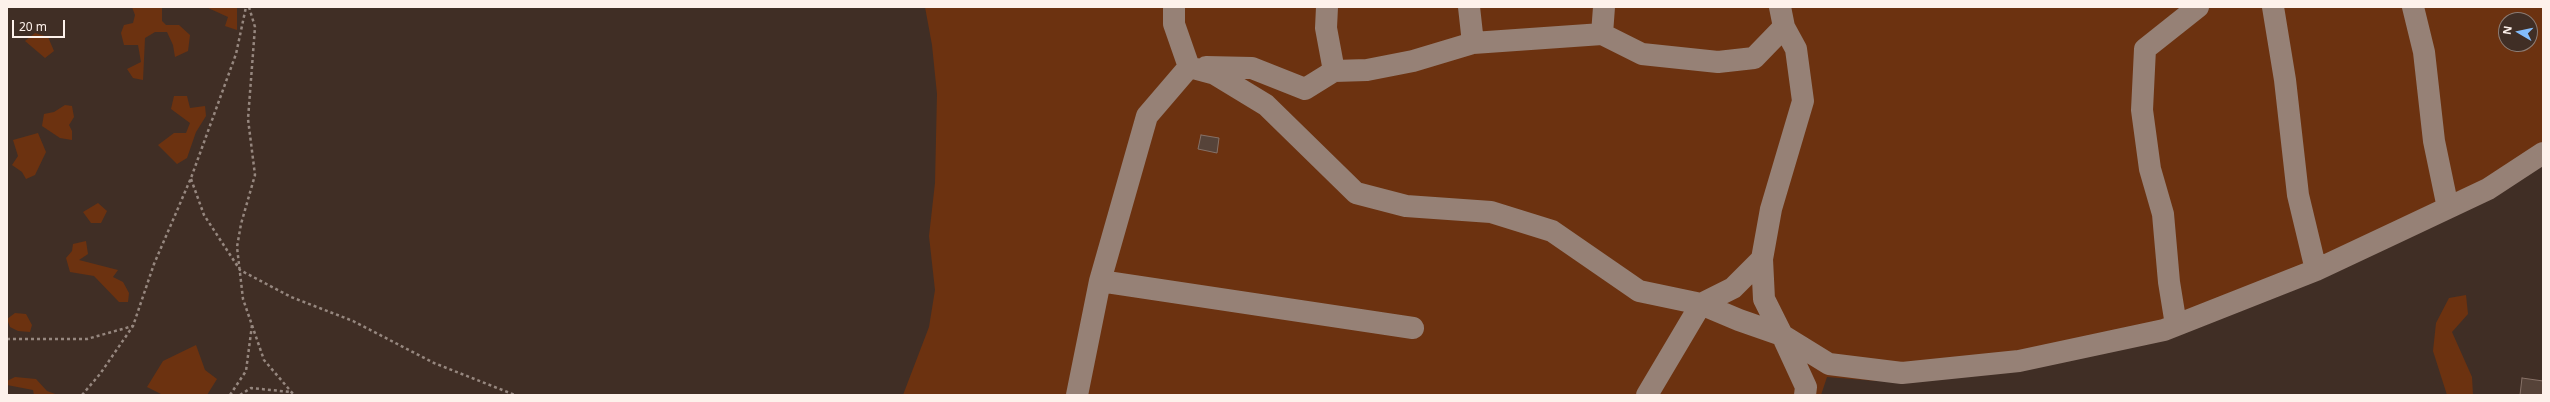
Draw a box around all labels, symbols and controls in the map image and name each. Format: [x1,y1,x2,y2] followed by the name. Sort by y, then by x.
[14,12,67,38] scale bar
[2498,12,2538,52] north arrow
[19,18,47,35] text: 20 m
[2499,25,2515,36] text: N

